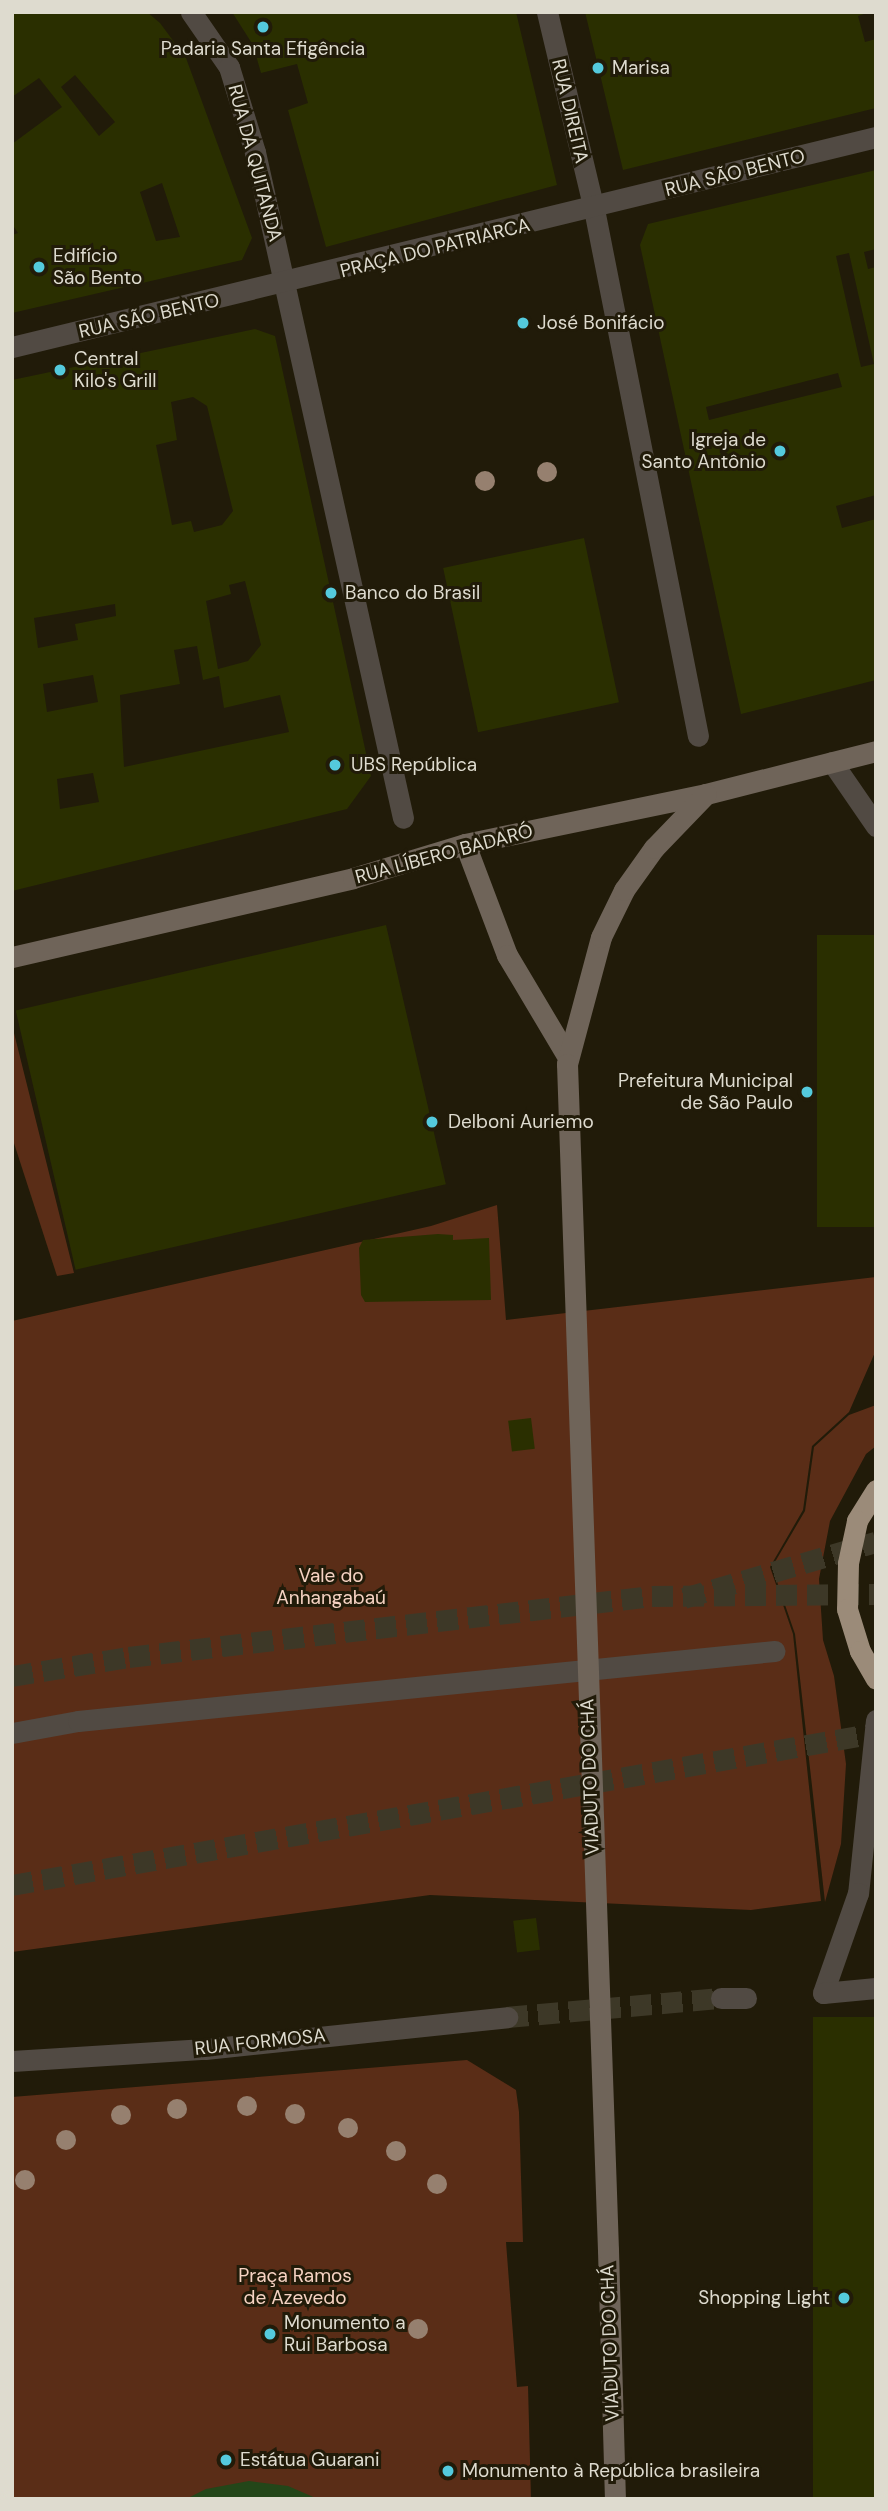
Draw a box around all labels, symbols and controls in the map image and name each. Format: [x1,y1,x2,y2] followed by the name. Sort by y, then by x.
[255,19,271,35] marker: Padaria Santa Efigência
[161,38,365,60] place label: Padaria Santa Efigência
[547,57,593,165] street label: RUA DIREITA
[612,57,670,79] place label: Marisa
[590,60,606,76] marker: Marisa
[223,82,287,244] street label: RUA DA QUITANDA
[663,145,807,201] street label: RUA SÃO BENTO
[338,213,532,283] street label: PRAÇA DO PATRIARCA
[53,245,142,289] place label: Edifício São Bento
[31,259,47,275] marker: Edifício São Bento
[77,289,221,343] street label: RUA SÃO BENTO
[537,312,664,334] place label: José Bonifácio
[515,315,531,331] marker: José Bonifácio
[74,348,156,392] place label: Central Kilo's Grill
[52,362,68,378] marker: Central Kilo's Grill
[642,429,766,473] place label: Igreja de Santo Antônio
[772,443,788,459] marker: Igreja de Santo Antônio
[345,582,480,604] place label: Banco do Brasil
[323,585,339,601] marker: Banco do Brasil
[351,754,477,776] place label: UBS República
[325,755,345,775] marker: UBS República
[353,819,535,889] street label: RUA LÍBERO BADARÓ
[618,1070,793,1114] place label: Prefeitura Municipal de São Paulo
[799,1084,815,1100] marker: Prefeitura Municipal de São Paulo
[448,1111,594,1133] place label: Delboni Auriemo
[422,1112,442,1132] marker: Delboni Auriemo
[276,1565,386,1609] park label: Vale do Anhangabaú
[576,1698,604,1856] street label: VIADUTO DO CHÁ
[194,2024,326,2060] street label: RUA FORMOSA
[596,2264,624,2422] street label: VIADUTO DO CHÁ
[238,2265,352,2309] park label: Praça Ramos de Azevedo
[698,2287,830,2309] place label: Shopping Light
[836,2290,852,2306] marker: Shopping Light
[284,2312,406,2356] place label: Monumento a Rui Barbosa
[262,2326,278,2342] marker: Monumento a Rui Barbosa
[240,2449,380,2471] place label: Estátua Guarani
[218,2452,234,2468] marker: Estátua Guarani
[462,2460,760,2482] place label: Monumento à República brasileira
[440,2463,456,2479] marker: Monumento à República brasileira

